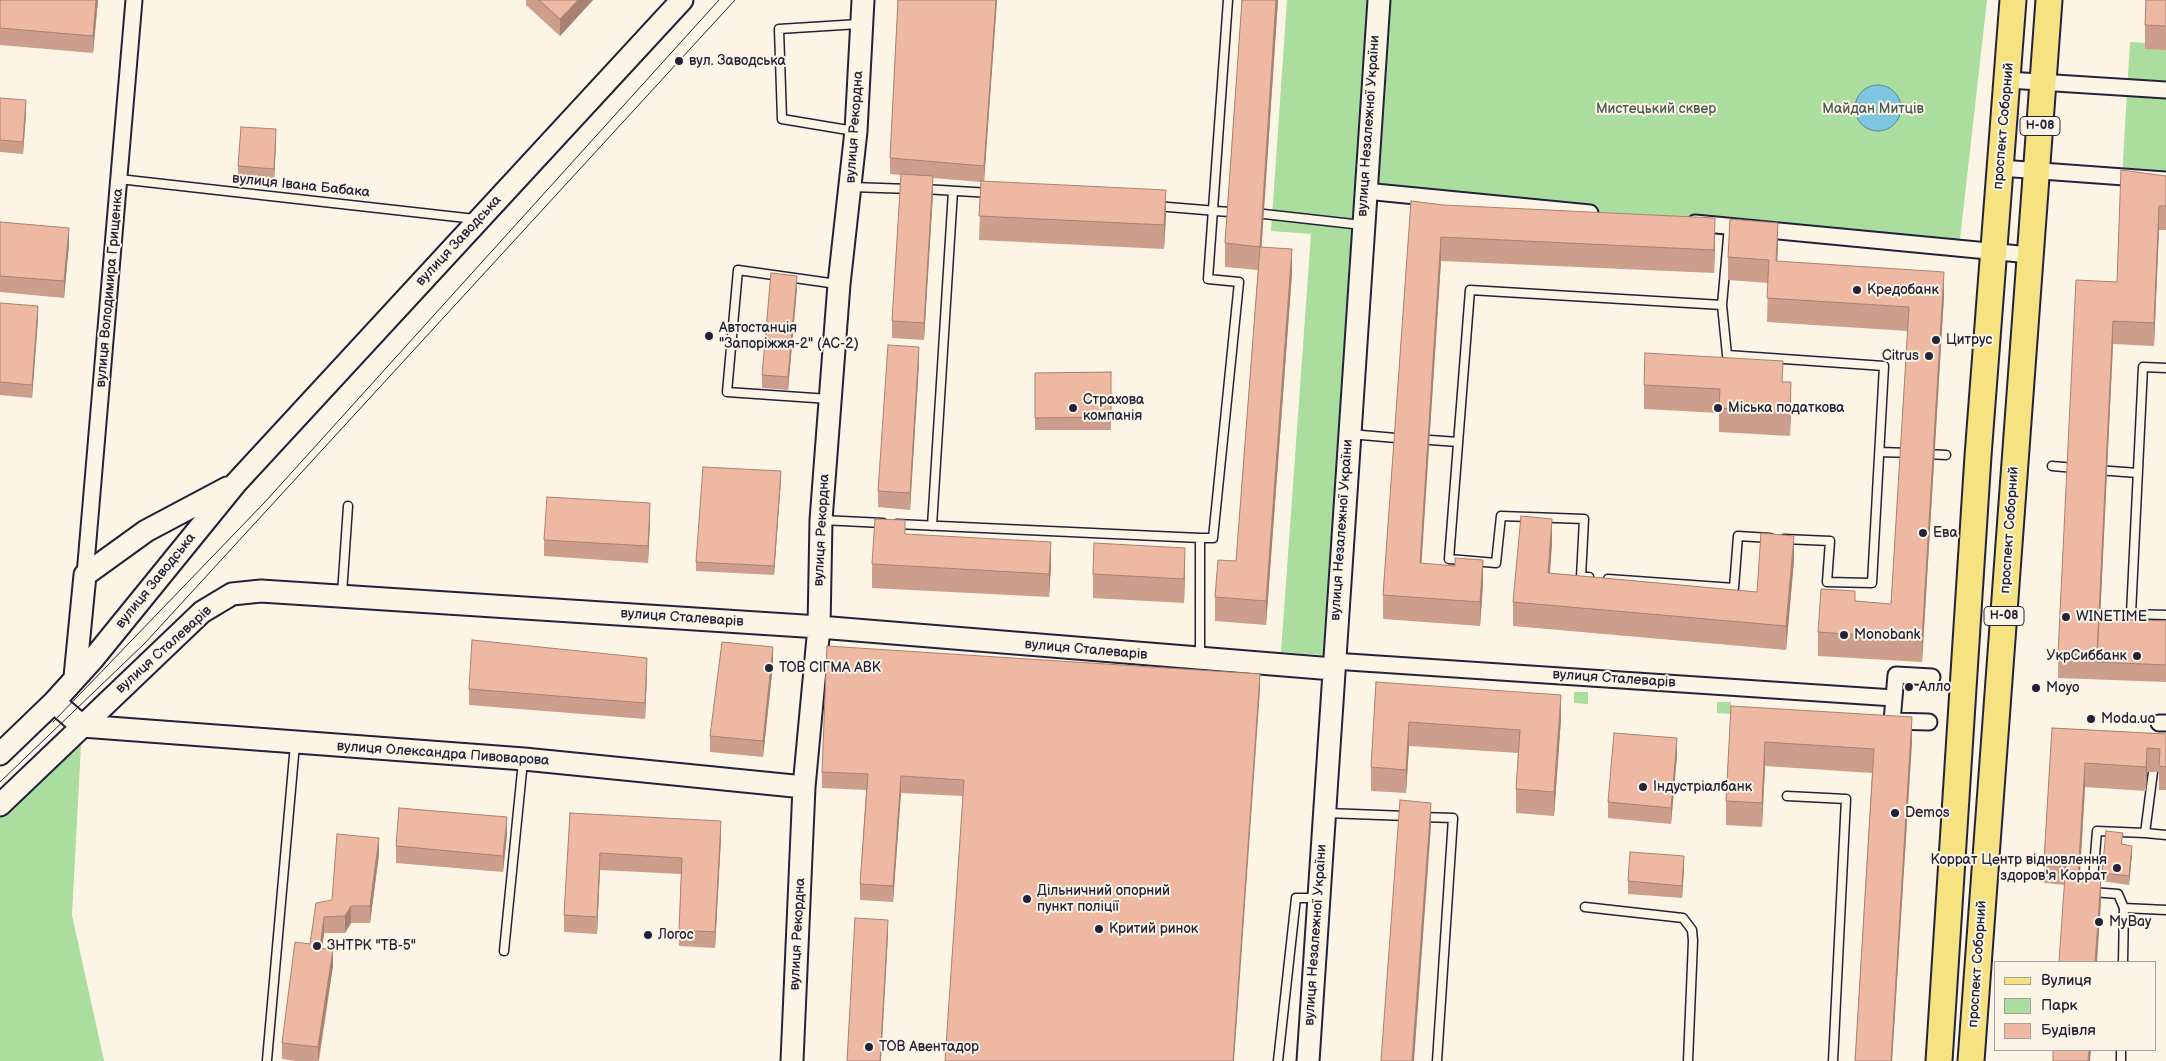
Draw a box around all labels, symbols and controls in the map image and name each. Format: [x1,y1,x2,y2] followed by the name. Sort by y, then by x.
[1354,35,1384,217] street label: вулиця Незалежної України
[689,53,786,69] place label: вул. Заводська
[673,55,685,67] marker: вул. Заводська
[1990,62,2018,190] street label: проспект Соборний
[843,70,867,184] street label: вулиця Рекордна
[1596,101,1716,117] park label: Мистецький сквер
[1822,101,1924,117] park label: Майдан Митців
[2020,116,2060,136] road number: Н-08
[231,170,371,202] street label: вулиця Івана Бабака
[93,188,127,388] street label: вулиця Володимира Грищенка
[413,192,505,290] street label: вулиця Заводська
[1867,282,1939,298] place label: Кредобанк
[1851,284,1863,296] marker: Кредобанк
[719,320,859,352] place label: Автостанція "Запоріжжя-2" (АС-2)
[703,330,715,342] marker: Автостанція "Запоріжжя-2" (АС-2)
[1946,332,1992,348] place label: Цитрус
[1930,334,1942,346] marker: Цитрус
[1882,348,1919,364] place label: Citrus
[1923,350,1935,362] marker: Citrus
[1083,392,1144,424] place label: Страхова компанія
[1728,400,1845,416] place label: Міська податкова
[1067,402,1079,414] marker: Страхова компанія
[1712,402,1724,414] marker: Міська податкова
[1327,439,1357,621] street label: вулиця Незалежної України
[1997,466,2023,594] street label: проспект Соборний
[811,473,833,587] street label: вулиця Рекордна
[1933,525,1958,541] place label: Ева
[1917,527,1929,539] marker: Ева
[112,530,200,632] street label: вулиця Заводська
[113,602,215,698] street label: вулиця Сталеварів
[620,605,744,631] street label: вулиця Сталеварів
[1984,606,2024,626] road number: Н-08
[2076,609,2147,625] place label: WINETIME
[2060,611,2072,623] marker: WINETIME
[1854,627,1920,643] place label: Monobank
[1838,629,1850,641] marker: Monobank
[1024,636,1148,664] street label: вулиця Сталеварів
[2046,648,2127,664] place label: УкрСиббанк
[2131,650,2143,662] marker: УкрСиббанк
[779,660,881,676] place label: ТОВ СІГМА АВК
[763,662,775,674] marker: ТОВ СІГМА АВК
[1552,666,1676,692] street label: вулиця Сталеварів
[1919,679,1951,695] place label: Алло
[2046,680,2080,696] place label: Moyo
[1903,681,1915,693] marker: Алло
[2030,682,2042,694] marker: Moyo
[2101,711,2155,727] place label: Moda.ua
[2085,713,2097,725] marker: Moda.ua
[336,738,550,770] street label: вулиця Олександра Пивоварова
[1653,779,1752,795] place label: Індустріалбанк
[1637,781,1649,793] marker: Індустріалбанк
[1905,805,1950,821] place label: Demos
[1889,807,1901,819] marker: Demos
[1301,844,1331,1026] street label: вулиця Незалежної України
[1930,852,2107,884] place label: Коррат Центр відновлення здоров'я Коррат
[2111,862,2123,874] marker: Коррат Центр відновлення здоров'я Коррат
[787,877,809,991] street label: вулиця Рекордна
[1037,883,1170,916] place label: Дільничний опорний пункт поліції
[1021,893,1033,905] marker: Дільничний опорний пункт поліції
[1965,900,1991,1028] street label: проспект Соборний
[2109,914,2151,930] place label: MyBay
[2093,916,2105,928] marker: MyBay
[1109,921,1198,937] place label: Критий ринок
[1093,923,1105,935] marker: Критий ринок
[658,927,694,943] place label: Логос
[642,929,654,941] marker: Логос
[327,938,416,954] place label: ЗНТРК "ТВ-5"
[311,940,323,952] marker: ЗНТРК "ТВ-5"
[1994,961,2156,1051] legend
[2041,971,2092,990] text: Вулиця
[2041,996,2078,1015] text: Парк
[2041,1021,2096,1040] text: Будівля
[879,1039,979,1055] place label: ТОВ Авентадор
[863,1041,875,1053] marker: ТОВ Авентадор

